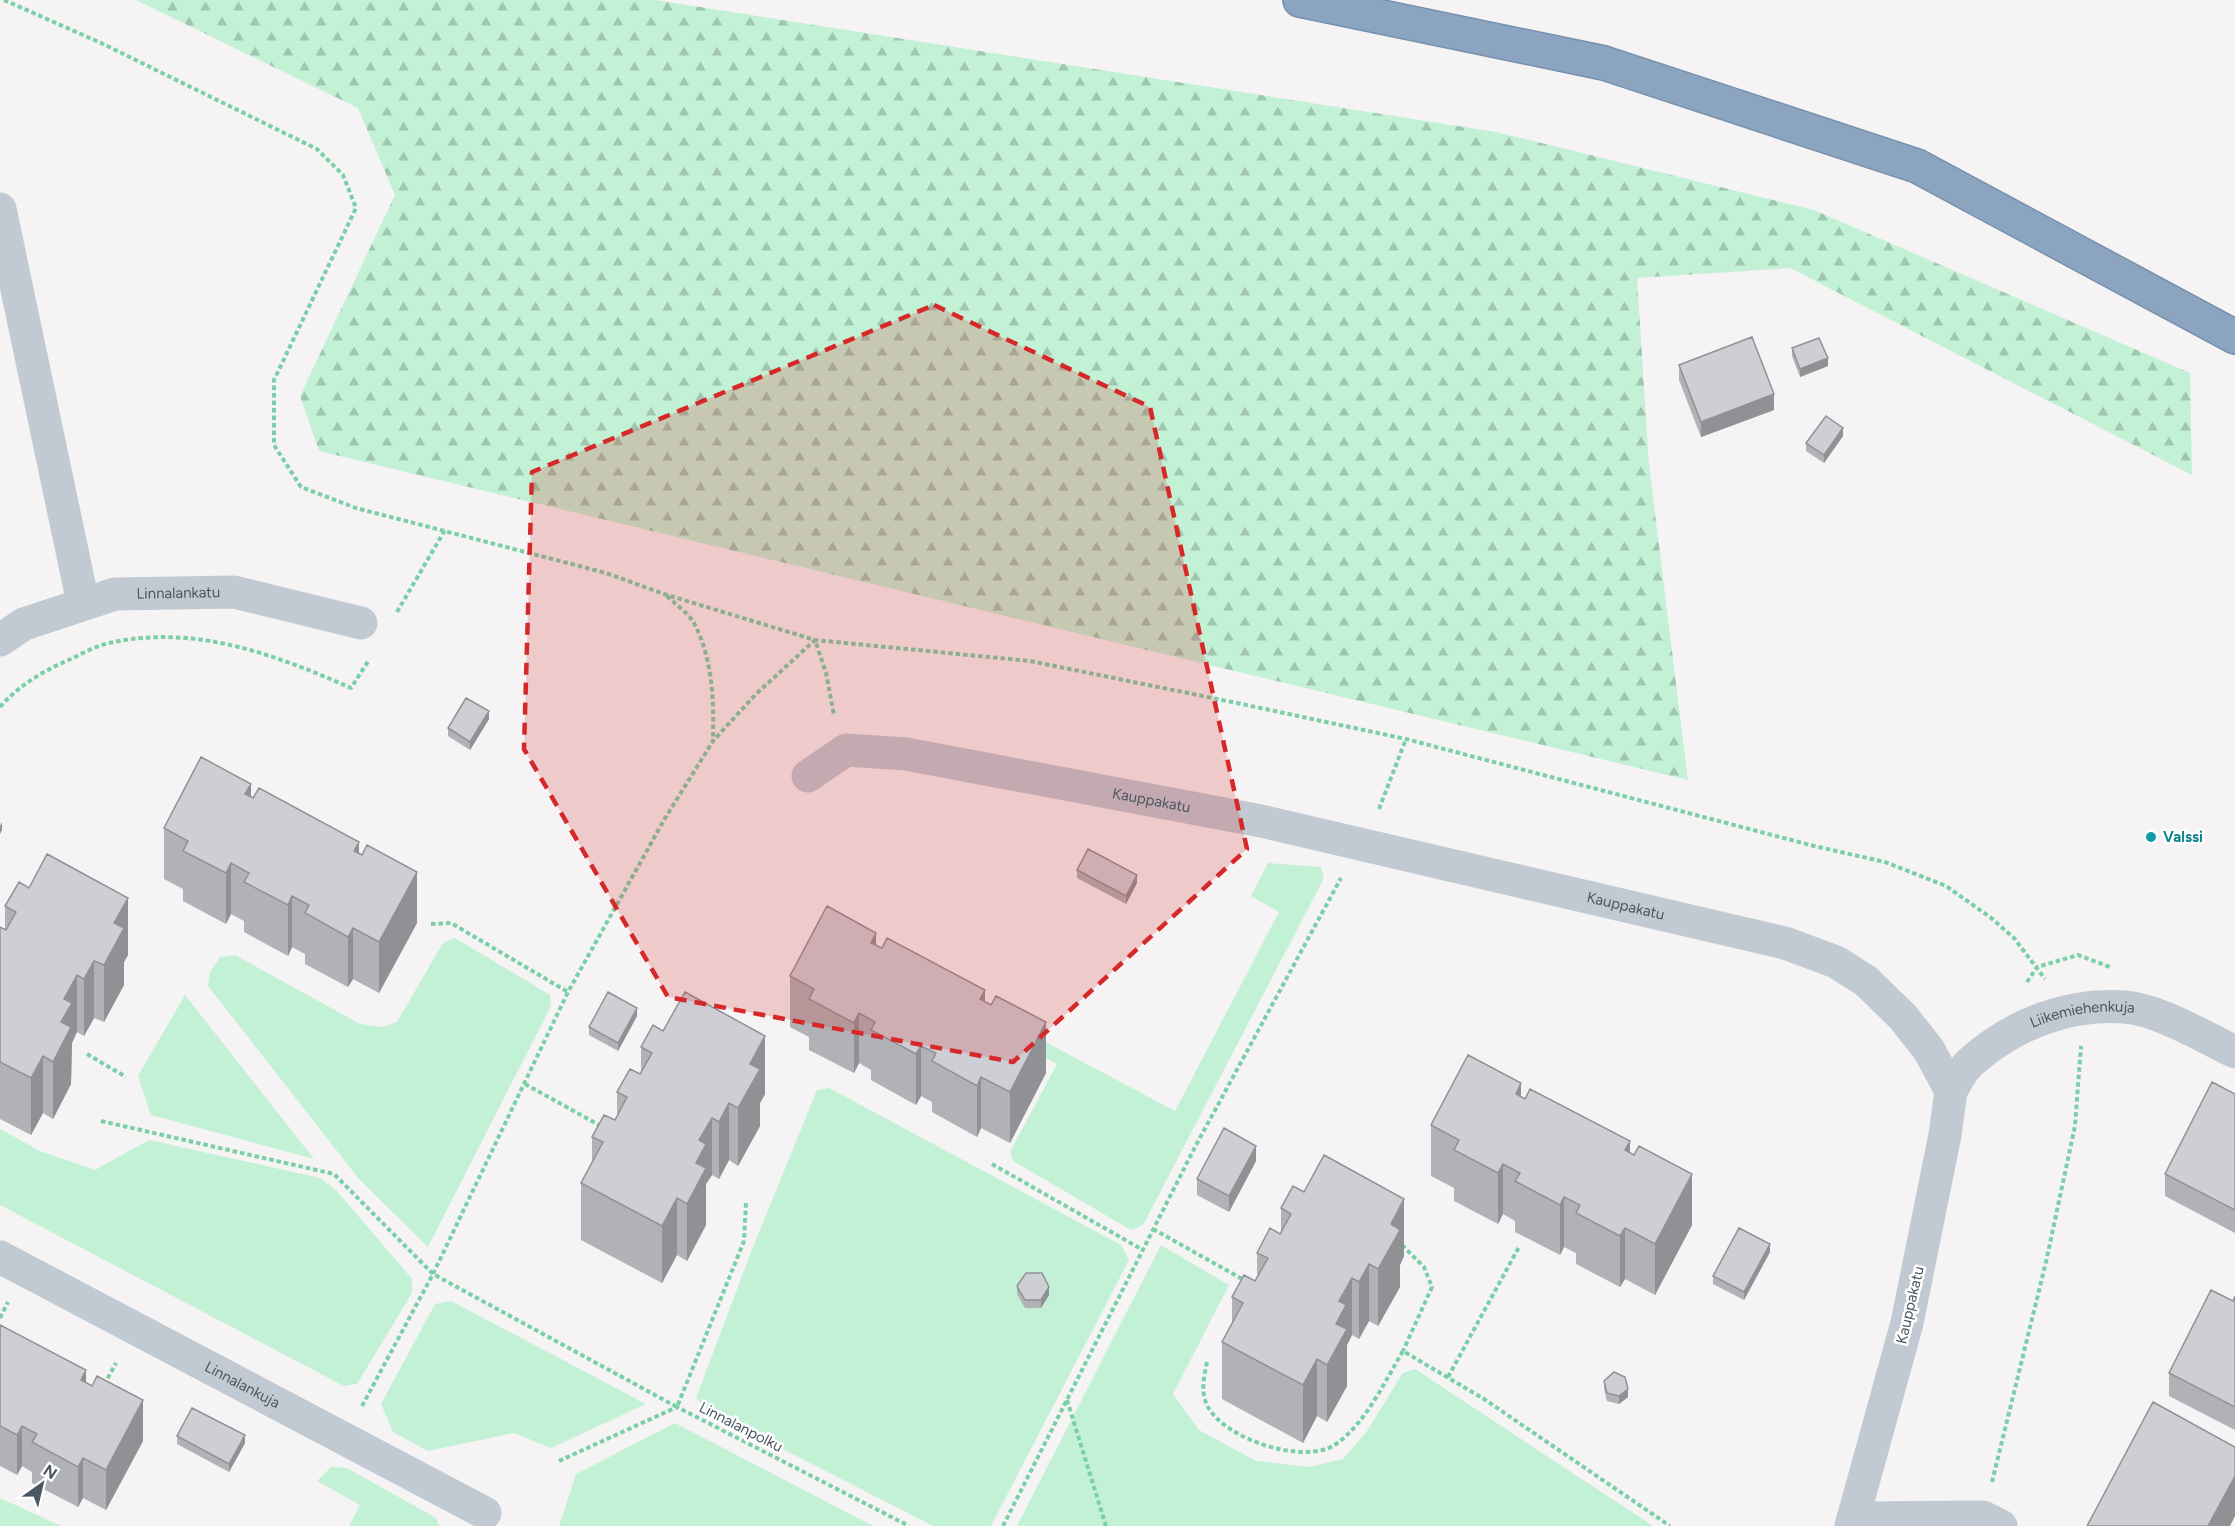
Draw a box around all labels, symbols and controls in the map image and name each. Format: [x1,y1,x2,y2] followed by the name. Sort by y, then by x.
[136,583,220,603] street label: Linnalankatu
[1111,784,1192,817] street label: Kauppakatu
[2163,828,2203,846] place label: Valssi
[2144,830,2158,844] marker: Valssi
[1585,888,1666,924] street label: Kauppakatu
[2027,997,2136,1032] street label: Liikemiehenkuja
[1892,1264,1928,1346] street label: Kauppakatu
[202,1358,283,1412] street label: Linnalankuja
[696,1398,786,1456] street label: Linnalanpolku
[12,1454,72,1514] north arrow
[40,1461,61,1483] text: N

